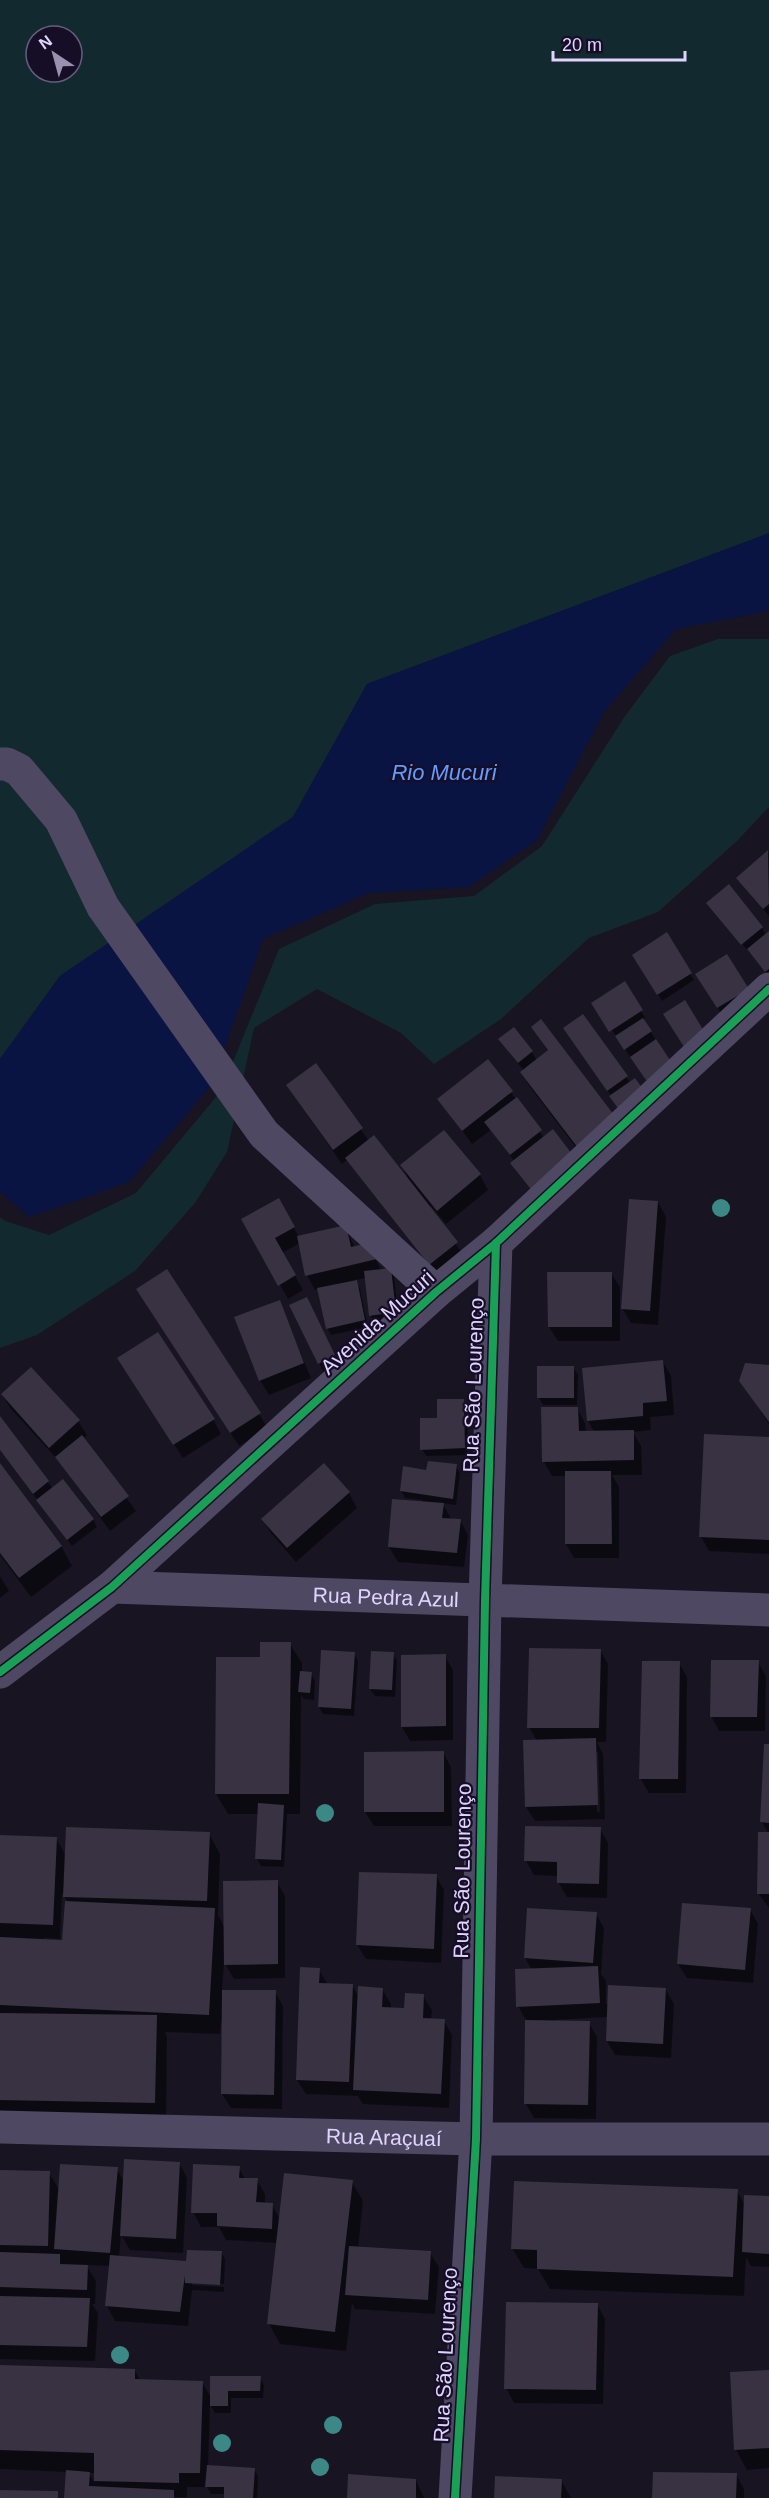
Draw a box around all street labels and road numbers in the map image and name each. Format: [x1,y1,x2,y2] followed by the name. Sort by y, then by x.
[316,1265,438,1379] street label: Avenida Mucuri
[458,1297,488,1473] street label: Rua São Lourenço
[312,1583,459,1611] street label: Rua Pedra Azul
[449,1783,475,1959] street label: Rua São Lourenço
[326,2124,442,2150] street label: Rua Araçuaí
[429,2267,461,2443] street label: Rua São Lourenço

